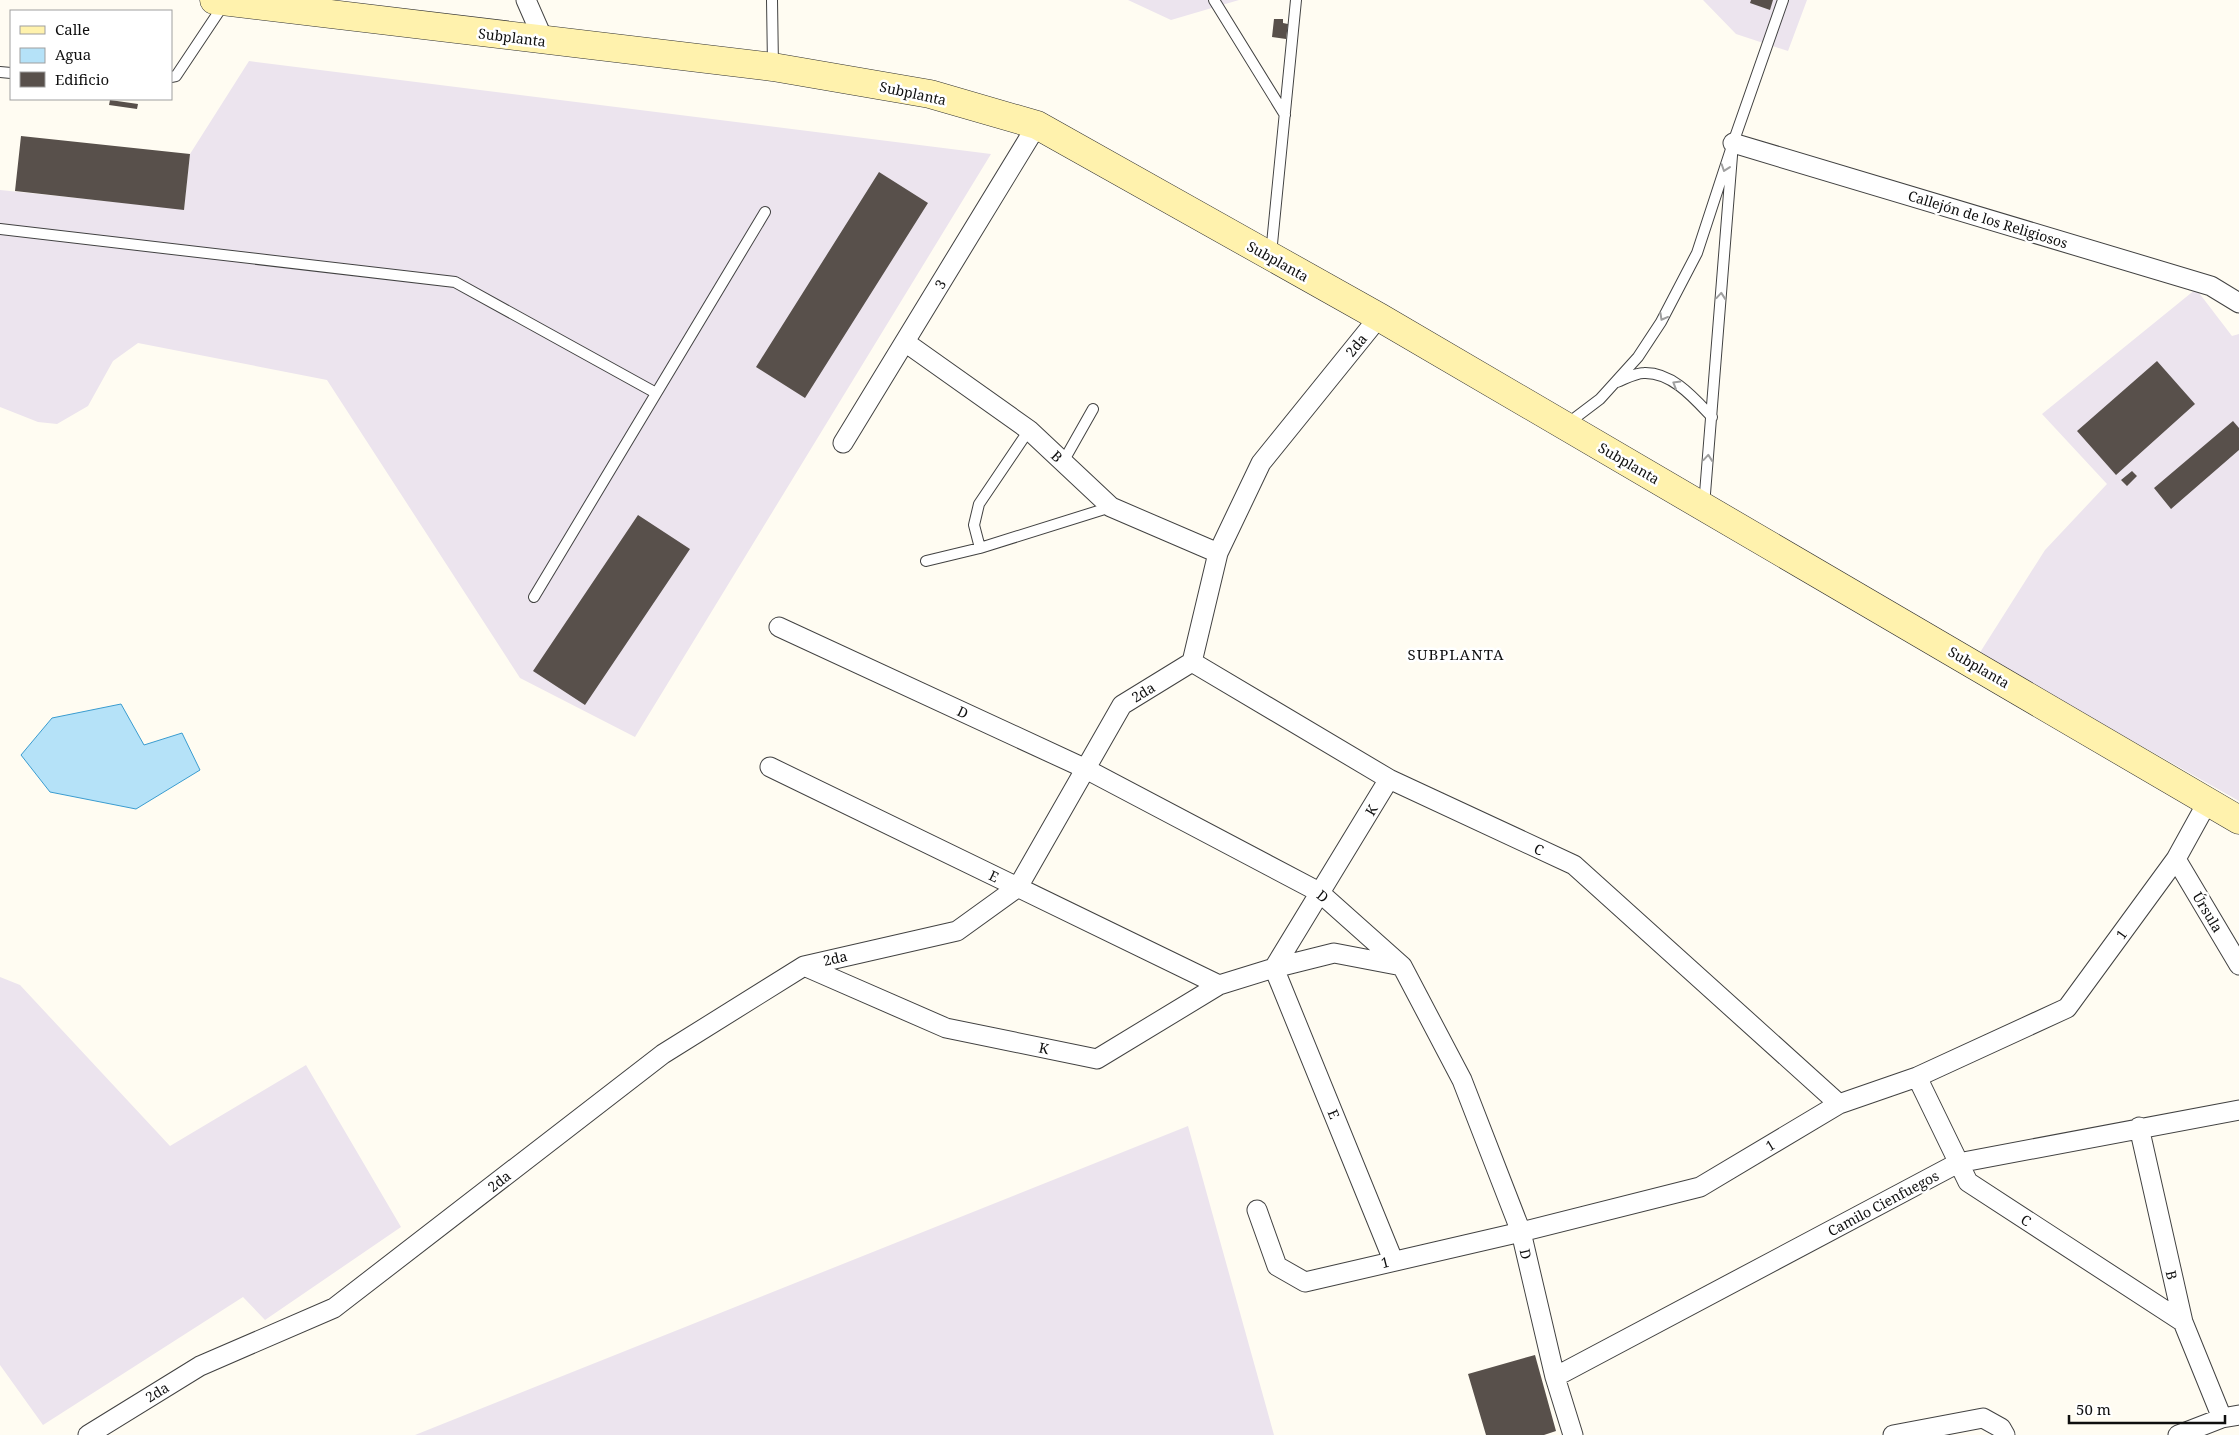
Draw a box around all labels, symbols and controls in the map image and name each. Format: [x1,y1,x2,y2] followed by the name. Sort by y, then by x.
[10,10,172,100] legend
[55,19,90,39] text: Calle
[477,23,547,51] street label: Subplanta
[55,44,91,64] text: Agua
[55,69,109,89] text: Edificio
[878,77,948,109] street label: Subplanta
[1721,163,1731,171] one-way arrow
[1906,186,2070,252] street label: Callejón de los Religiosos
[1244,236,1312,286] street label: Subplanta
[930,276,950,292] street label: 3
[1715,292,1726,300] one-way arrow
[1659,312,1669,321] one-way arrow
[1341,329,1371,360] street label: 2da
[1673,381,1682,391] one-way arrow
[1595,438,1663,488] street label: Subplanta
[1047,446,1067,466] street label: B
[1703,454,1714,462] one-way arrow
[1945,642,2013,692] street label: Subplanta
[1407,644,1505,664] district label: SUBPLANTA
[1128,678,1158,706] street label: 2da
[954,701,972,723] street label: D
[1360,801,1382,819] street label: K
[1531,839,1547,860] street label: C
[986,866,1002,887] street label: E
[1313,885,1333,907] street label: D
[2189,888,2228,936] street label: Úrsula
[2111,925,2131,943] street label: 1
[821,946,849,970] street label: 2da
[1037,1038,1051,1058] street label: K
[1324,1106,1345,1122] street label: E
[1762,1135,1778,1155] street label: 1
[484,1166,515,1196] street label: 2da
[1824,1166,1942,1240] street label: Camilo Cienfuegos
[2017,1210,2035,1231] street label: C
[1516,1247,1536,1261] street label: D
[1379,1252,1391,1272] street label: 1
[2162,1268,2182,1282] street label: B
[142,1377,172,1406] street label: 2da
[2069,1392,2225,1424] scale bar
[2076,1399,2111,1419] text: 50 m

